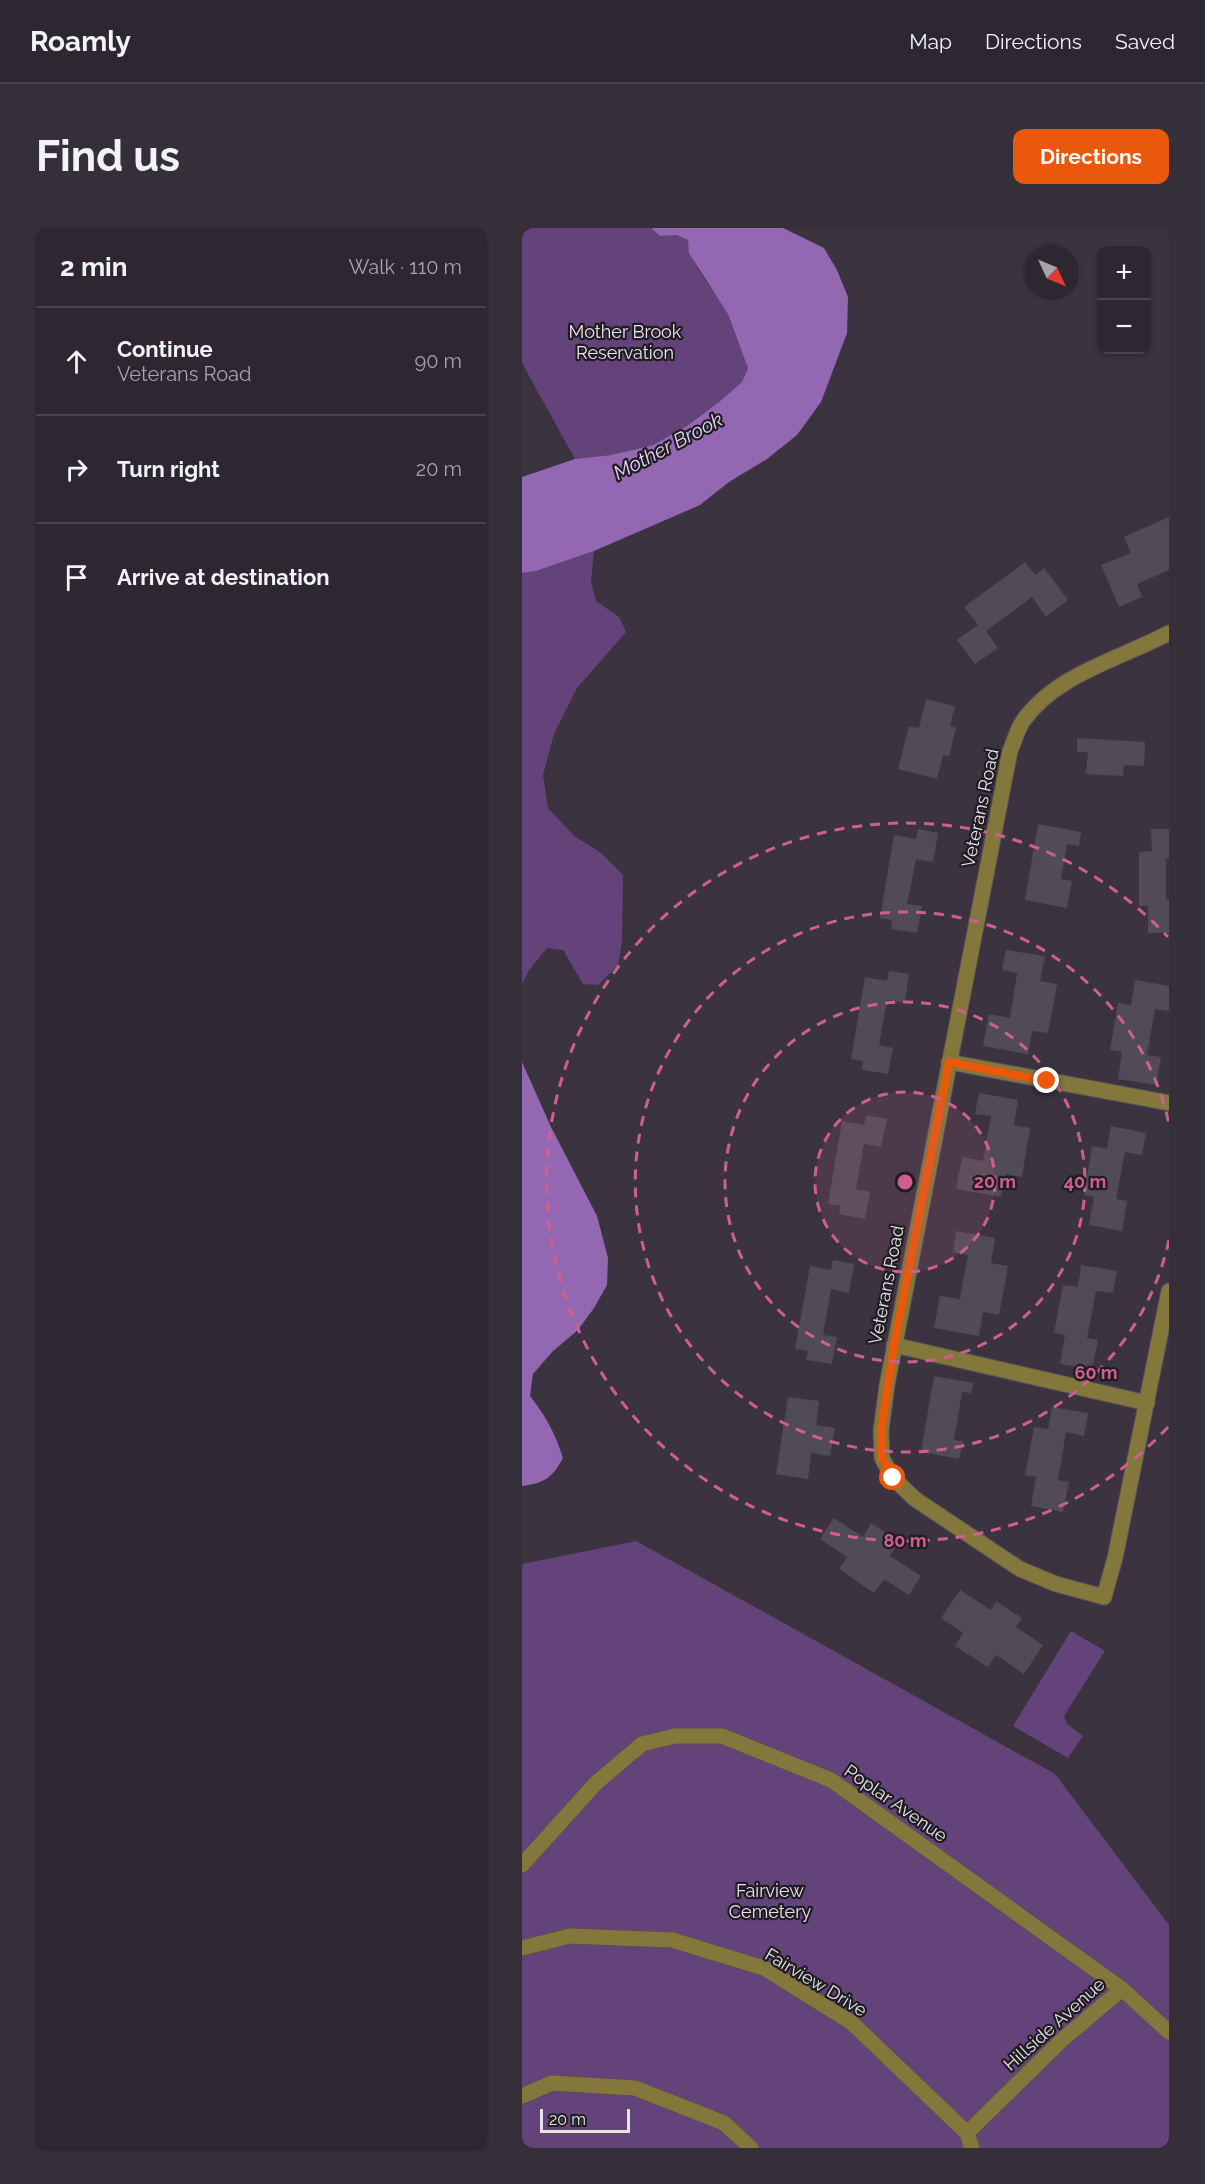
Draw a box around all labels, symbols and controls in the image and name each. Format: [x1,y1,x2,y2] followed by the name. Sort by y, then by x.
[30,25,131,58] text: Roamly
[909,29,952,54] text: Map
[985,29,1082,54] text: Directions
[1115,29,1175,54] text: Saved
[1013,129,1169,184] button: Directions
[36,132,180,181] text: Find us
[1025,246,1079,300] north arrow
[1097,246,1151,354] map controls
[1097,246,1151,300] button: +
[60,252,127,282] text: 2 min
[348,255,462,279] text: Walk · 110 m
[1097,300,1151,354] button: −
[569,321,682,363] park label: Mother Brook Reservation
[117,336,213,362] text: Continue
[60,345,93,378] icon: ahead
[415,349,462,373] text: 90 m
[117,362,251,386] text: Veterans Road
[609,407,727,485] water label: Mother Brook
[60,453,93,486] icon: right
[117,456,220,482] text: Turn right
[416,457,462,481] text: 20 m
[60,561,93,594] icon: arrive
[117,564,330,590] text: Arrive at destination
[957,747,1003,869] street label: Veterans Road
[1033,1067,1059,1093] route end
[974,1171,1016,1192] text: 20 m
[1064,1171,1106,1192] text: 40 m
[895,1172,915,1192] centre of rings
[864,1224,908,1346] street label: Veterans Road
[1074,1362,1118,1383] text: 60 m
[879,1464,905,1490] route start
[883,1530,927,1551] text: 80 m
[841,1760,952,1846] street label: Poplar Avenue
[729,1880,811,1922] park label: Fairview Cemetery
[761,1943,871,2021] street label: Fairview Drive
[999,1973,1109,2075] street label: Hillside Avenue
[540,2106,630,2134] scale bar
[549,2110,586,2129] text: 20 m

